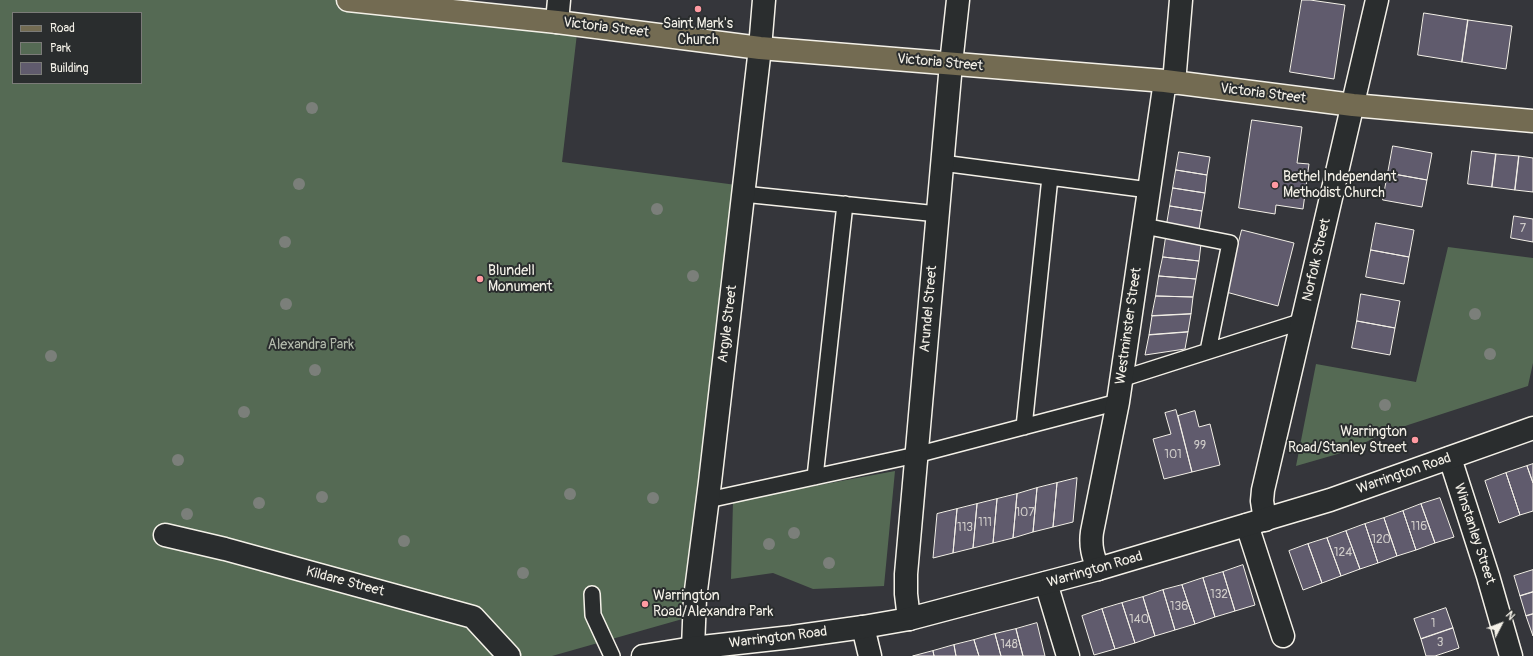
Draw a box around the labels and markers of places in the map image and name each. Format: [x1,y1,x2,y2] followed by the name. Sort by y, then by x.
[693,4,703,14] marker: Saint Mark's Church
[663,16,733,48] place label: Saint Mark's Church
[1283,169,1397,202] place label: Bethel Independant Methodist Church
[1270,180,1280,190] marker: Bethel Independant Methodist Church
[488,263,552,296] place label: Blundell Monument
[475,274,485,284] marker: Blundell Monument
[1288,424,1407,456] place label: Warrington Road/Stanley Street
[1410,435,1420,445] marker: Warrington Road/Stanley Street
[653,588,773,620] place label: Warrington Road/Alexandra Park
[640,599,650,609] marker: Warrington Road/Alexandra Park

